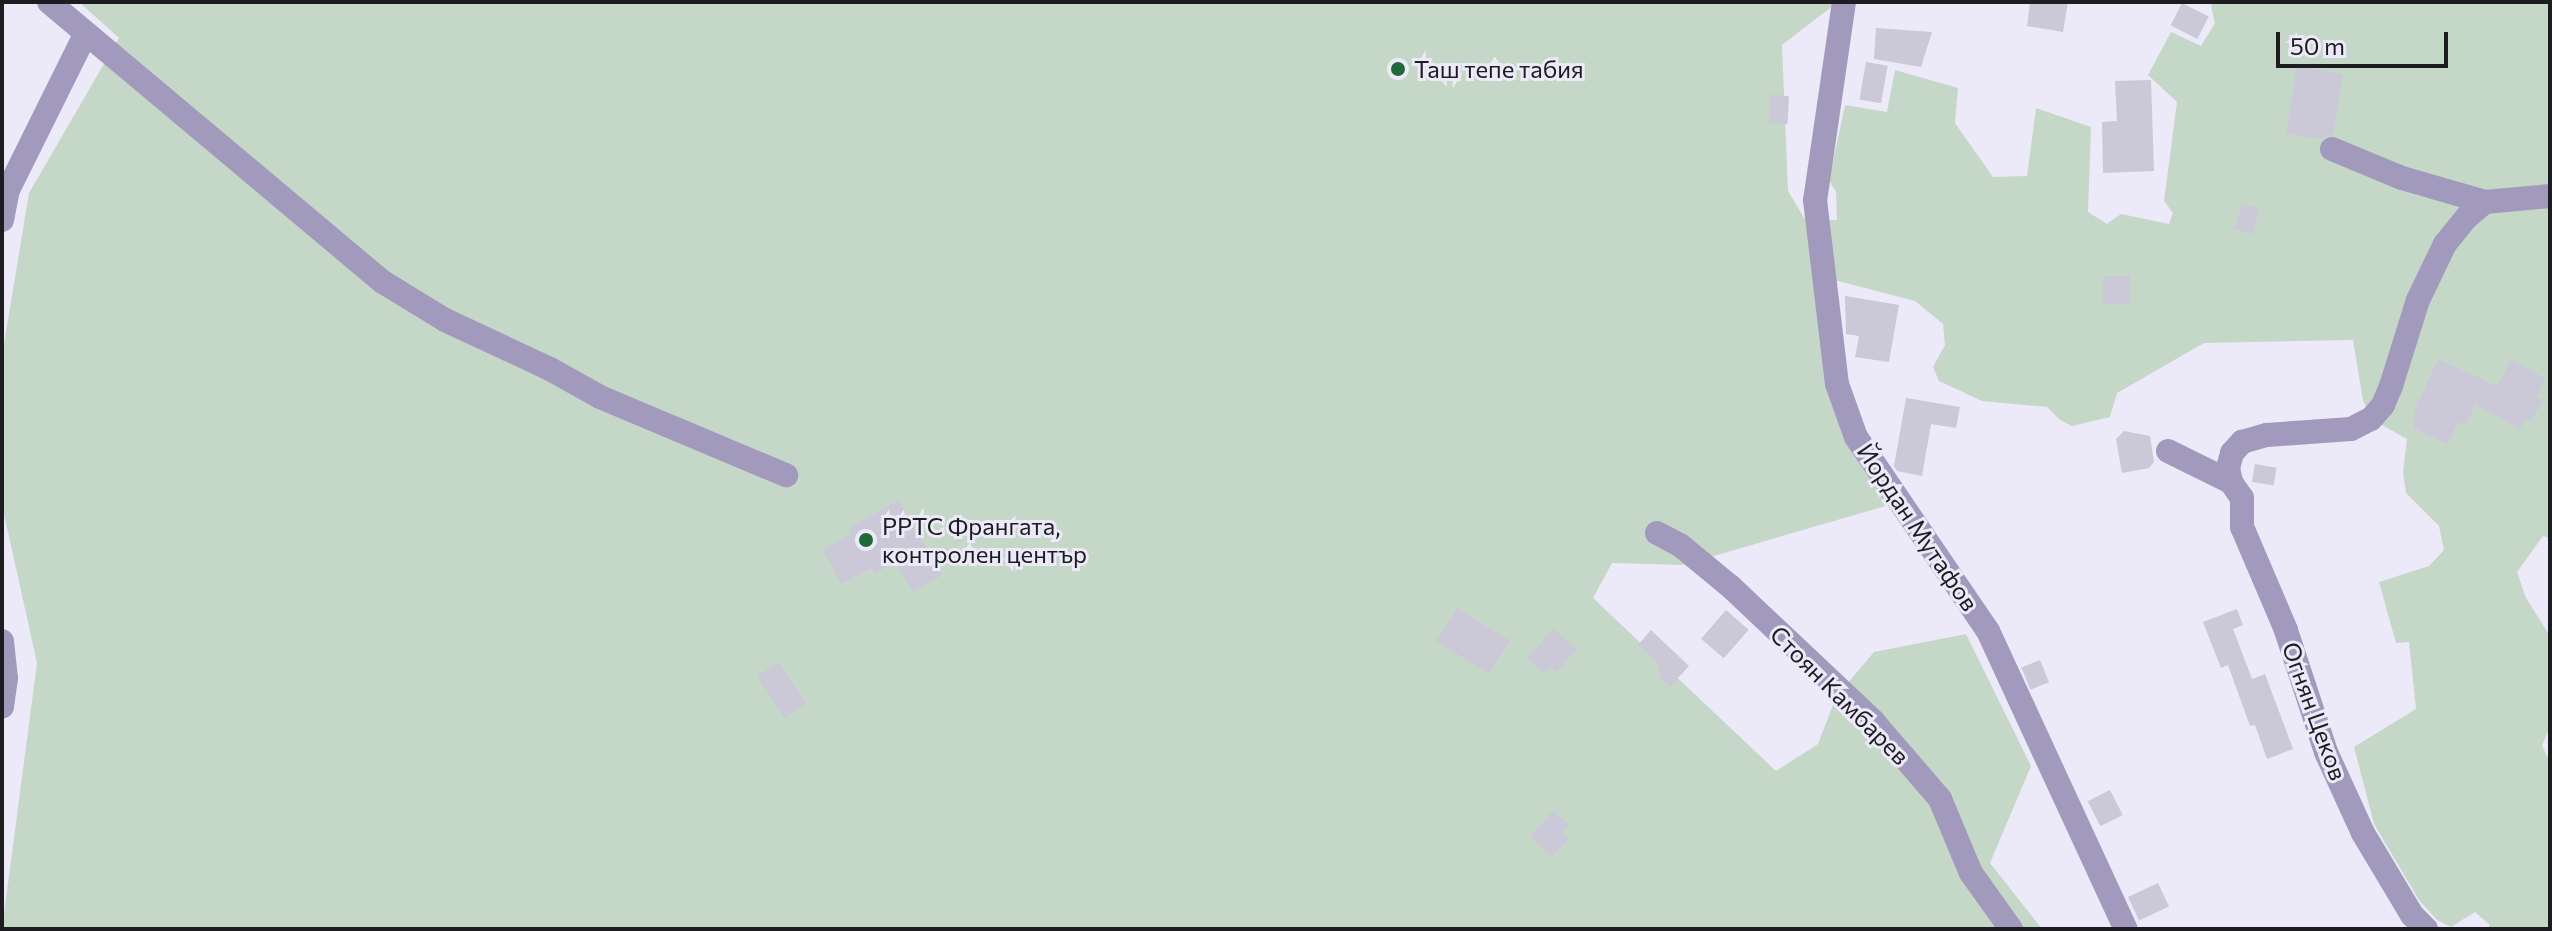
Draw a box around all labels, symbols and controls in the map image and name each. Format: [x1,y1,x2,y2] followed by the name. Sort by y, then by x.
[2280,16,2452,66] scale bar
[2290,31,2345,60] text: 50 m
[1414,55,1584,83] place label: Таш тепе табия
[1389,60,1407,78] marker: Таш тепе табия
[1851,438,1985,616] street label: Йордан Мутафов
[882,512,1087,568] place label: РРТС Франгата, контролен център
[857,531,875,549] marker: РРТС Франгата, контролен център
[1765,620,1915,770] street label: Стоян Камбарев
[2277,638,2353,784] street label: Огнян Цеков

